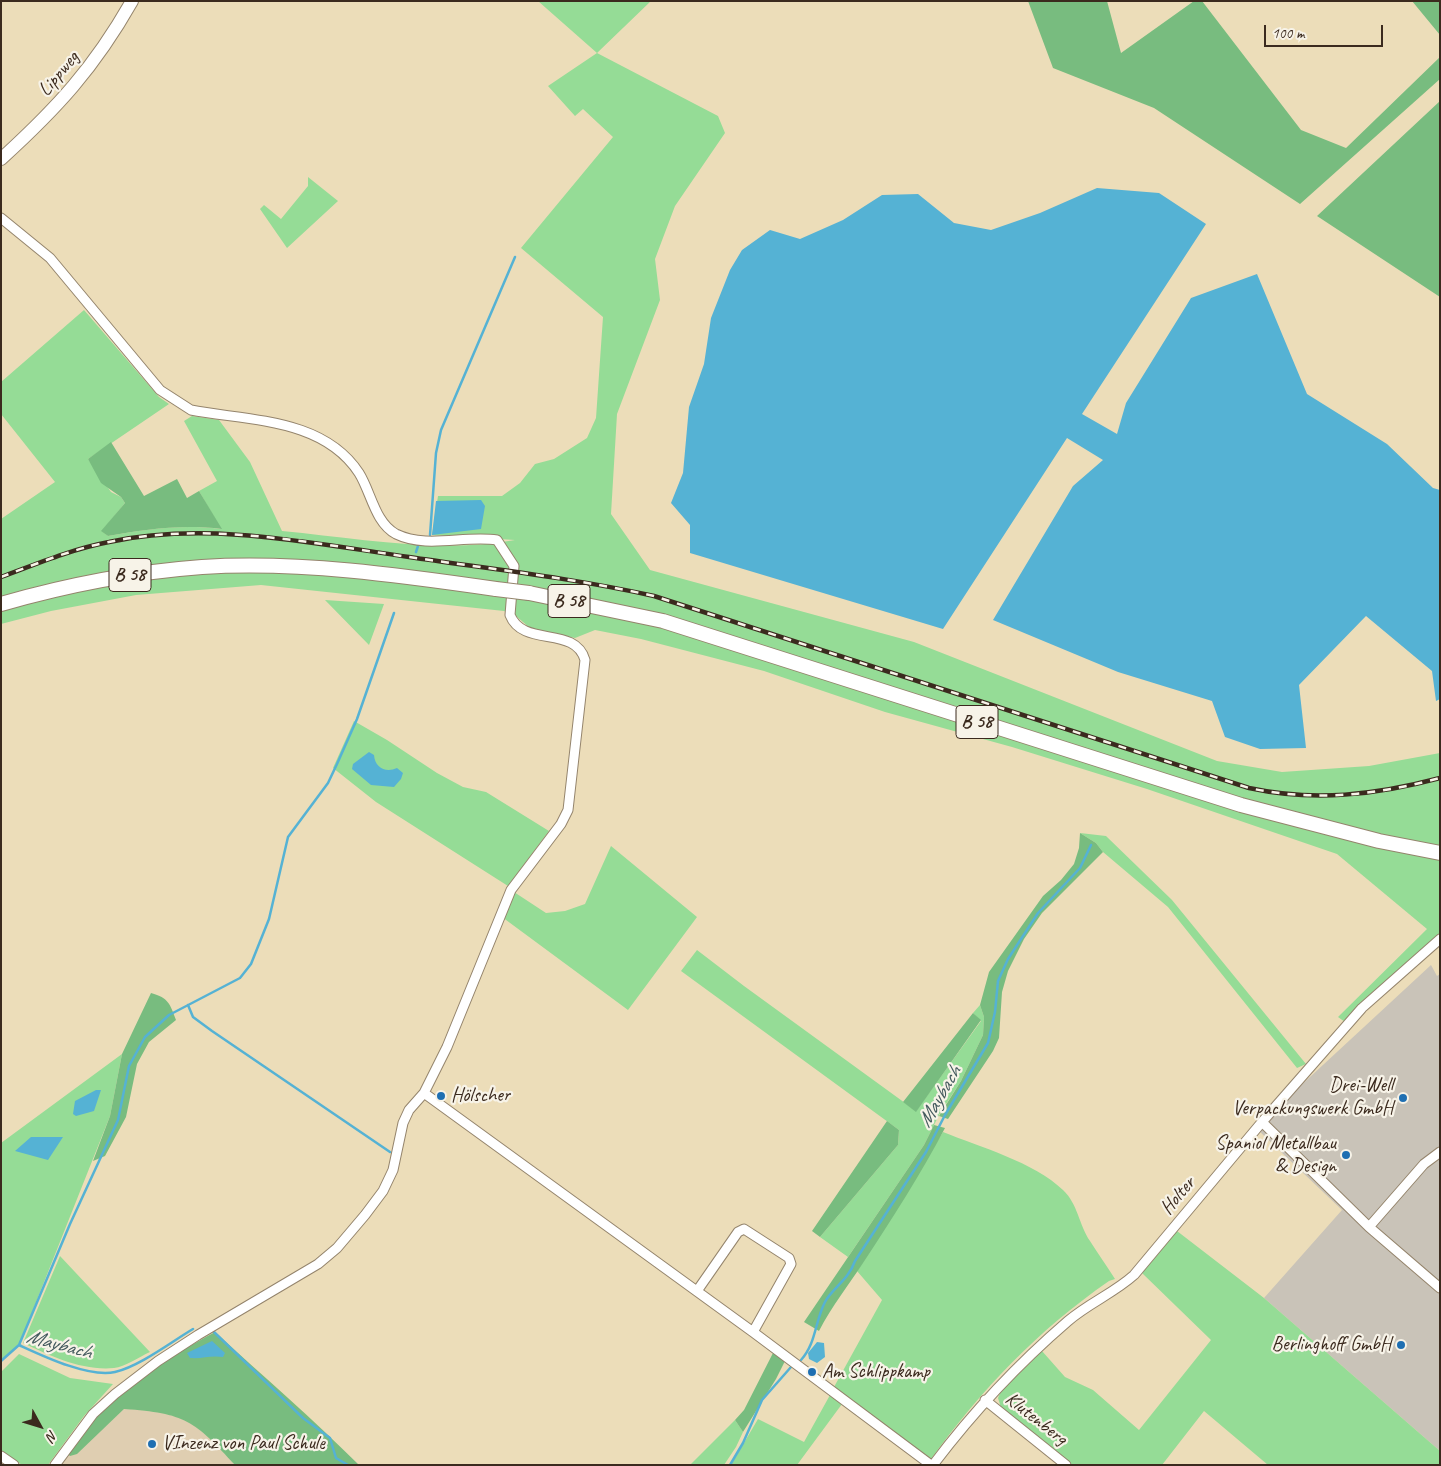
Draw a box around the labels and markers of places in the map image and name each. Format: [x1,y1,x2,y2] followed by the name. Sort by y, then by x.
[1232,1074,1393,1121] place label: Drei-Well Verpackungswerk GmbH
[451,1084,510,1108] place label: Hölscher
[435,1090,447,1102] marker: Hölscher
[1397,1092,1409,1104] marker: Drei-Well Verpackungswerk GmbH
[1215,1132,1336,1179] place label: Spaniol Metallbau & Design
[1340,1149,1352,1161] marker: Spaniol Metallbau & Design
[1272,1333,1391,1357] place label: Berlinghoff GmbH
[1395,1339,1407,1351] marker: Berlinghoff GmbH
[822,1360,930,1384] place label: Am Schlippkamp
[806,1366,818,1378] marker: Am Schlippkamp
[162,1432,325,1456] place label: VInzenz von Paul Schule
[146,1438,158,1450] marker: VInzenz von Paul Schule

